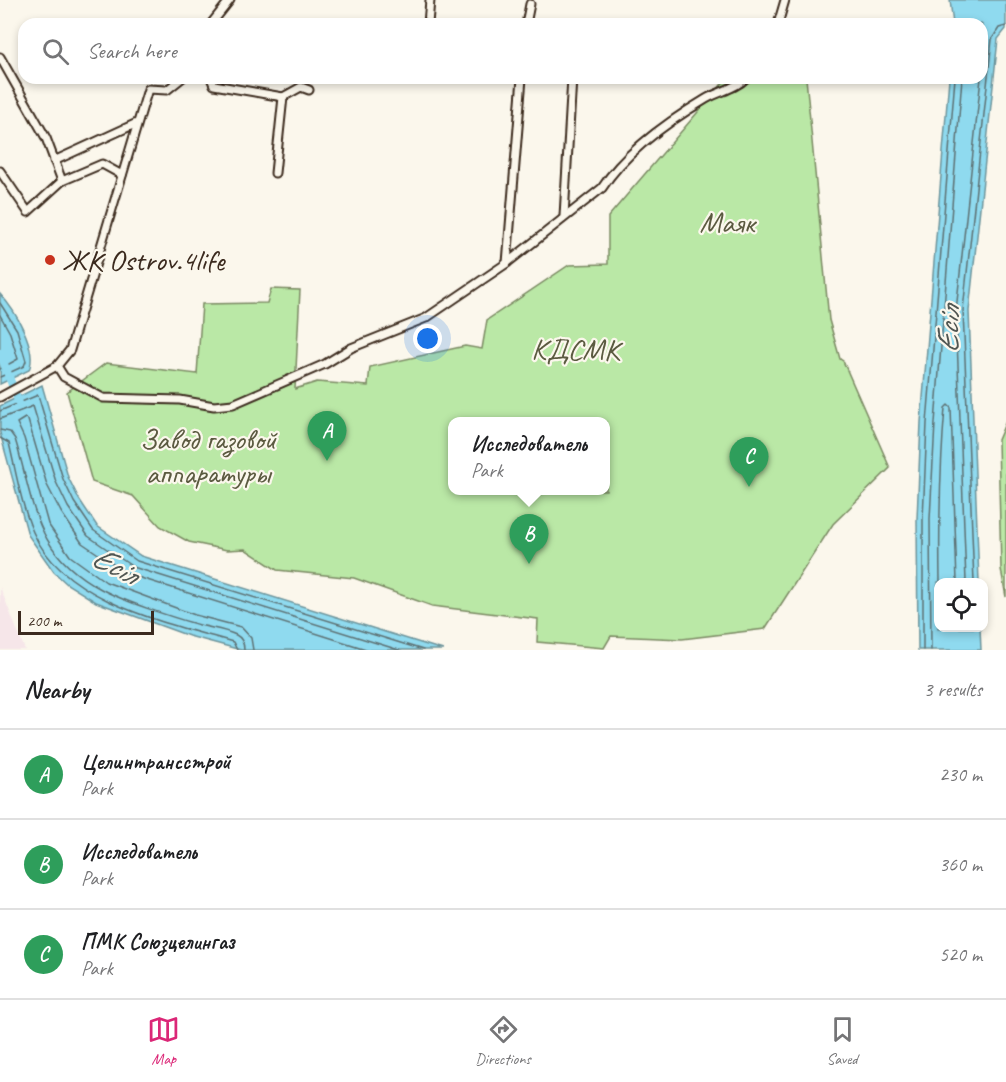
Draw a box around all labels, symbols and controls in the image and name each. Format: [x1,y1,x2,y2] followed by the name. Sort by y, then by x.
[18,18,988,84] search box
[39,35,72,68] icon: search
[87,37,177,65] text: Search here
[699,203,757,241] park label: Маяк
[62,241,227,279] place label: ЖК Ostrov.4life
[43,253,57,267] marker: ЖК Ostrov.4life
[927,302,969,354] water label: Есіл
[413,324,442,353] your location
[531,330,624,368] park label: КДСМК
[308,412,346,461] pin: A
[448,417,610,495] popup
[140,420,278,492] park label: Завод газовой аппаратуры
[471,430,587,458] text: Исследователь
[730,438,768,487] pin: C
[471,458,503,483] text: Park
[510,514,548,564] pin: B
[85,536,149,596] water label: Есіл
[934,578,988,632] map controls
[934,578,988,632] button: locate
[18,608,154,636] scale bar
[27,611,61,631] text: 200 m
[24,673,89,706] text: Nearby
[923,677,982,702] text: 3 results
[81,748,231,776] text: Целинтрансстрой
[38,762,49,787] text: A
[939,762,982,787] text: 230 m
[81,776,113,801] text: Park
[81,838,197,866] text: Исследователь
[38,852,49,877] text: B
[939,852,982,877] text: 360 m
[81,866,113,891] text: Park
[81,928,235,956] text: ПМК Союзцелингаз
[39,942,48,967] text: C
[939,942,982,967] text: 520 m
[81,956,113,981] text: Park
[147,1013,180,1069] tab: Map
[475,1013,531,1069] tab: Directions
[826,1013,859,1069] tab: Saved

